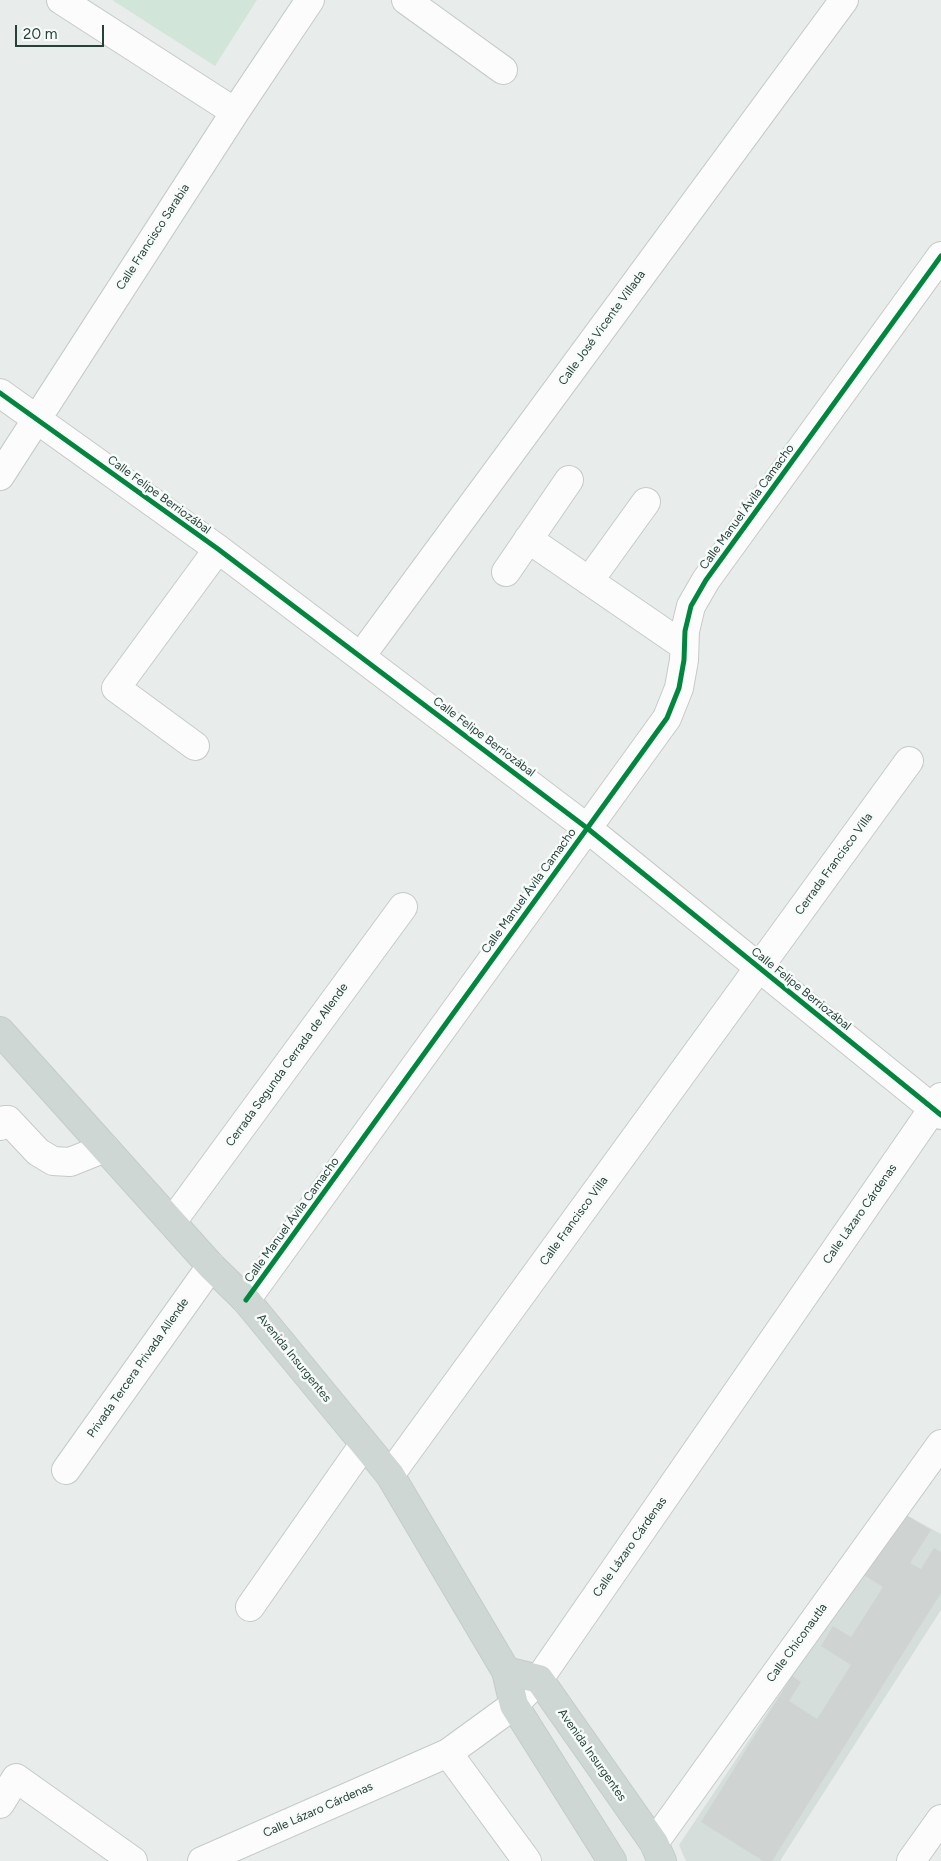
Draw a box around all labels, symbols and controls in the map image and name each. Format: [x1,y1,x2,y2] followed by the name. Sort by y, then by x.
[18,15,106,47] scale bar
[23,25,57,43] text: 20 m
[113,181,193,293] street label: Calle Francisco Sarabia
[556,268,648,388] street label: Calle José Vicente Villada
[697,442,797,572] street label: Calle Manuel Ávila Camacho
[105,453,213,537] street label: Calle Felipe Berriozábal
[430,694,538,780] street label: Calle Felipe Berriozábal
[792,810,876,918] street label: Cerrada Francisco Villa
[479,826,579,956] street label: Calle Manuel Ávila Camacho
[748,944,854,1034] street label: Calle Felipe Berriozábal
[223,981,351,1149] street label: Cerrada Segunda Cerrada de Allende
[242,1155,342,1285] street label: Calle Manuel Ávila Camacho
[820,1161,900,1267] street label: Calle Lázaro Cárdenas
[537,1174,611,1268] street label: Calle Francisco Villa
[84,1295,192,1441] street label: Privada Tercera Privada Allende
[254,1311,334,1405] street label: Avenida Insurgentes
[590,1494,670,1600] street label: Calle Lázaro Cárdenas
[764,1601,830,1685] street label: Calle Chiconautla
[555,1706,629,1804] street label: Avenida Insurgentes
[261,1779,375,1841] street label: Calle Lázaro Cárdenas

